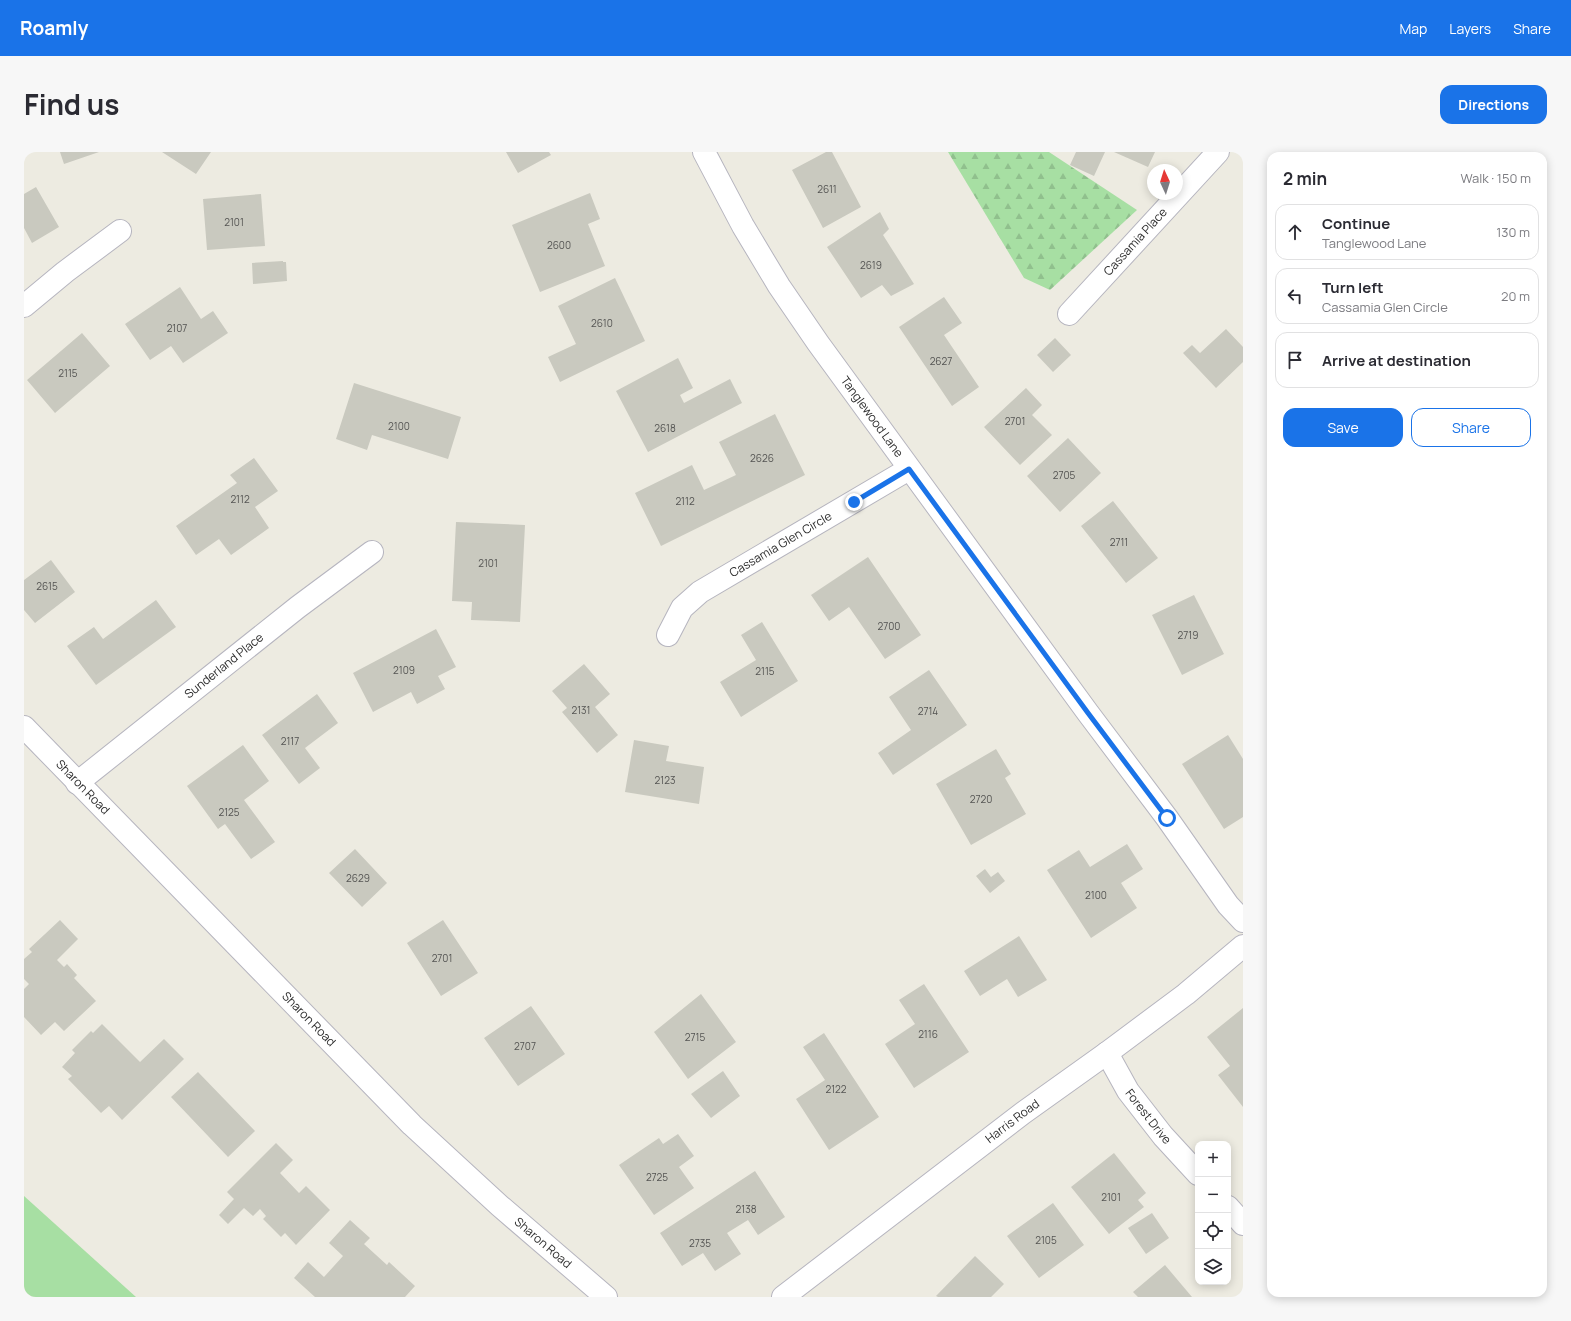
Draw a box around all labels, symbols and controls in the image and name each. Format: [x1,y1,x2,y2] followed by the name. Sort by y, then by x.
[20,15,88,41] text: Roamly
[1399,19,1427,38] text: Map
[1449,19,1491,38] text: Layers
[1513,19,1551,38] text: Share
[24,85,119,123] text: Find us
[1440,85,1547,124] button: Directions
[1147,164,1183,200] north arrow
[1283,167,1327,190] text: 2 min
[1460,169,1531,187] text: Walk · 150 m
[817,182,837,196] house number: 2611
[1099,204,1171,279] street label: Cassamia Place
[1322,213,1390,234] text: Continue
[224,215,244,229] house number: 2101
[1284,221,1306,243] icon: ahead
[1496,223,1530,241] text: 130 m
[1322,234,1426,252] text: Tanglewood Lane
[547,238,571,252] house number: 2600
[860,258,882,272] house number: 2619
[1322,277,1384,298] text: Turn left
[1284,285,1306,307] icon: left
[1501,287,1530,305] text: 20 m
[1322,298,1448,316] text: Cassamia Glen Circle
[591,316,613,330] house number: 2610
[167,321,187,335] house number: 2107
[1284,349,1306,371] icon: arrive
[1322,350,1471,371] text: Arrive at destination
[930,354,952,368] house number: 2627
[58,366,78,380] house number: 2115
[837,372,908,460] street label: Tanglewood Lane
[1283,408,1403,447] button: Save
[1411,408,1531,447] button: Share
[1005,414,1025,428] house number: 2701
[388,419,410,433] house number: 2100
[654,421,676,435] house number: 2618
[750,451,774,465] house number: 2626
[1053,468,1076,482] house number: 2705
[230,492,250,506] house number: 2112
[845,493,863,511] route end
[675,494,695,508] house number: 2112
[726,507,835,581] street label: Cassamia Glen Circle
[1110,535,1128,549] house number: 2711
[478,556,498,570] house number: 2101
[36,579,58,593] house number: 2615
[878,619,900,633] house number: 2700
[1178,628,1198,642] house number: 2719
[181,629,267,702] street label: Sunderland Place
[393,663,415,677] house number: 2109
[755,664,775,678] house number: 2115
[571,703,591,717] house number: 2131
[918,704,938,718] house number: 2714
[281,734,299,748] house number: 2117
[52,756,114,818] street label: Sharon Road
[655,773,675,787] house number: 2123
[970,792,992,806] house number: 2720
[218,805,240,819] house number: 2125
[1158,809,1176,827] route start
[346,871,370,885] house number: 2629
[1085,888,1107,902] house number: 2100
[432,951,452,965] house number: 2701
[278,988,340,1050] street label: Sharon Road
[918,1027,938,1041] house number: 2116
[685,1030,705,1044] house number: 2715
[514,1039,536,1053] house number: 2707
[825,1082,847,1096] house number: 2122
[1121,1085,1175,1148] street label: Forest Drive
[982,1095,1043,1147] street label: Harris Road
[1195,1141,1231,1285] map controls
[1195,1141,1231,1177] button: +
[646,1170,668,1184] house number: 2725
[1195,1177,1231,1213] button: −
[1101,1190,1121,1204] house number: 2101
[736,1202,757,1216] house number: 2138
[511,1213,576,1272] street label: Sharon Road
[1195,1213,1231,1249] button: locate
[1035,1233,1057,1247] house number: 2105
[689,1236,711,1250] house number: 2735
[1195,1249,1231,1285] button: layers

